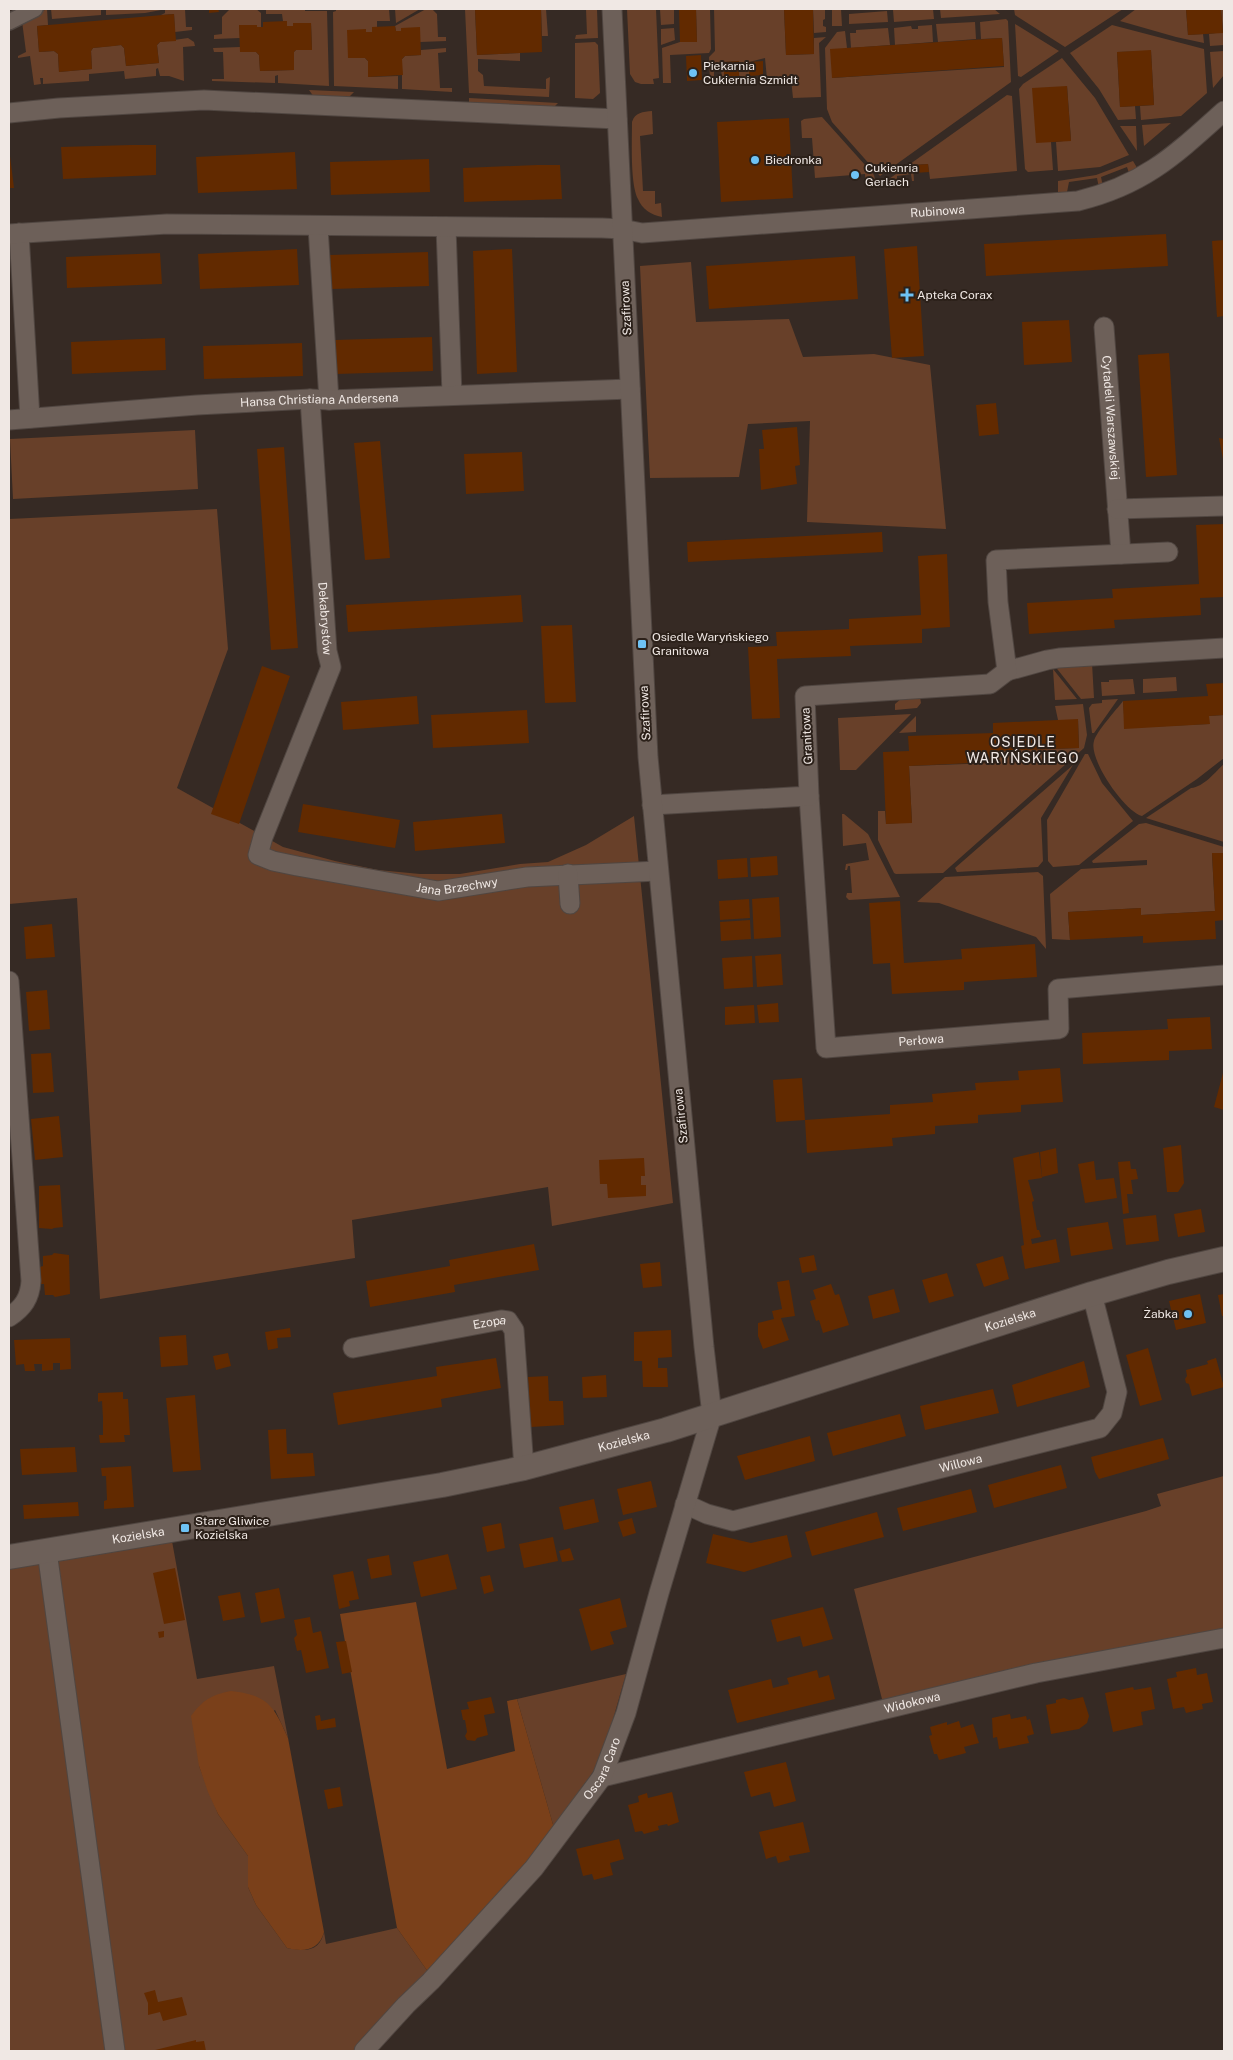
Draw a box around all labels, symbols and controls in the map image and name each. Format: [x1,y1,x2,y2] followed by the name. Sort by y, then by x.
[703,59,798,87] place label: Piekarnia Cukiernia Szmidt
[687,67,699,79] marker: Piekarnia Cukiernia Szmidt
[765,153,822,167] place label: Biedronka
[749,154,761,166] marker: Biedronka
[865,161,918,189] place label: Cukienria Gerlach
[849,169,861,181] marker: Cukienria Gerlach
[910,202,965,220] street label: Rubinowa
[618,280,634,336] street label: Szafirowa
[917,288,993,302] place label: Apteka Corax
[901,289,913,301] marker: Apteka Corax
[1099,355,1122,480] street label: Cytadeli Warszawskiej
[240,390,399,410] street label: Hansa Christiana Andersena
[315,581,334,656] street label: Dekabrystów
[652,630,769,658] place label: Osiedle Waryńskiego Granitowa
[636,638,648,650] marker: Osiedle Waryńskiego Granitowa
[637,685,653,741] street label: Szafirowa
[799,707,815,765] street label: Granitowa
[966,734,1080,766] district label: OSIEDLE WARYŃSKIEGO
[415,875,499,898] street label: Jana Brzechwy
[898,1031,944,1049] street label: Perłowa
[671,1088,691,1144] street label: Szafirowa
[983,1305,1037,1335] street label: Kozielska
[1143,1307,1178,1321] place label: Żabka
[1182,1308,1194,1320] marker: Żabka
[472,1313,507,1332] street label: Ezopa
[596,1428,651,1455] street label: Kozielska
[938,1451,984,1475] street label: Willowa
[195,1514,269,1542] place label: Stare Gliwice Kozielska
[179,1522,191,1534] marker: Stare Gliwice Kozielska
[111,1524,165,1547] street label: Kozielska
[883,1689,942,1716] street label: Widokowa
[581,1735,623,1802] street label: Oscara Caro

